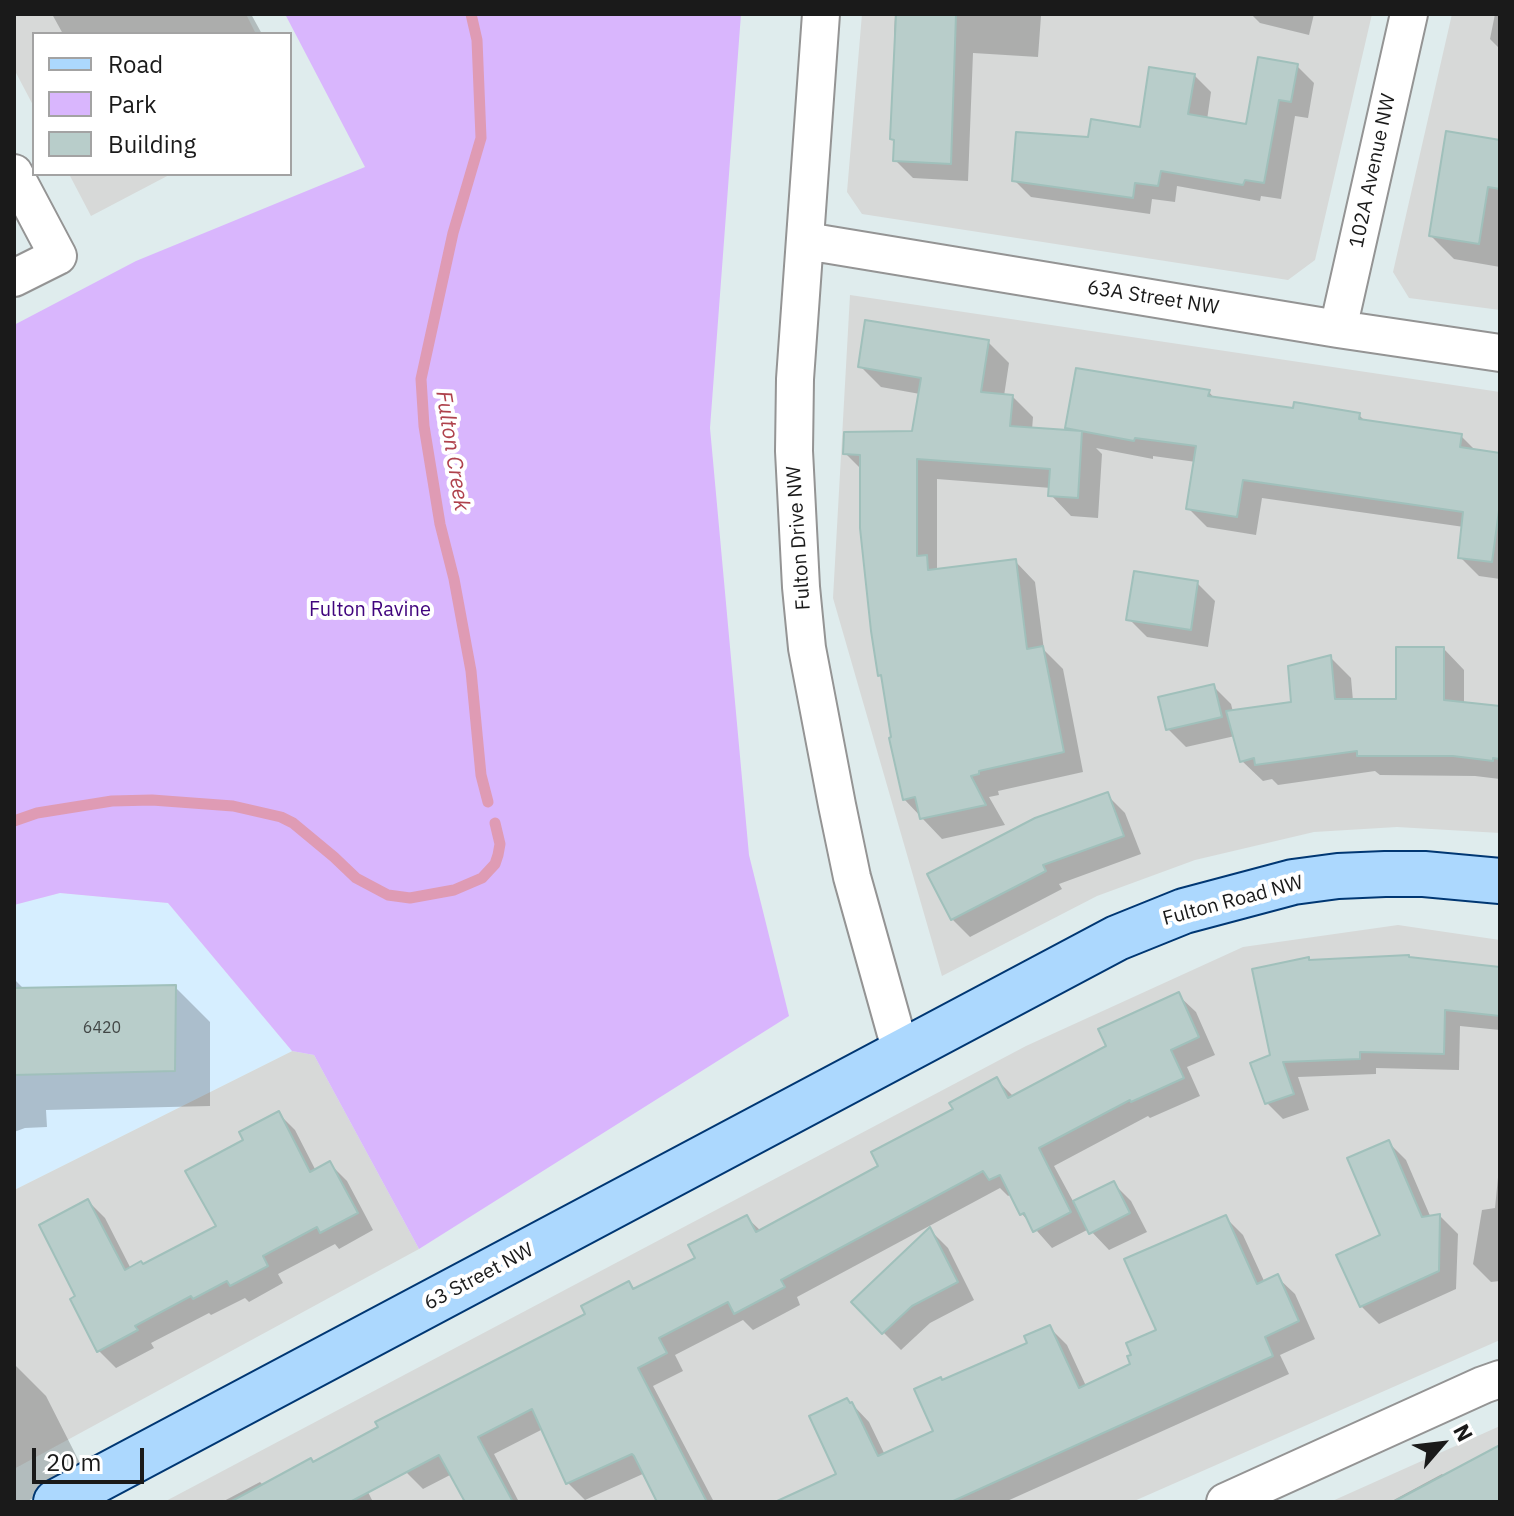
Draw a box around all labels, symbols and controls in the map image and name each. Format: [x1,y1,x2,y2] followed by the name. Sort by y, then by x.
[32,32,292,176] legend
[108,48,163,80] text: Road
[108,88,157,120] text: Park
[1345,92,1401,250] street label: 102A Avenue NW
[108,128,196,160] text: Building
[1085,276,1221,320] street label: 63A Street NW
[429,389,475,513] water label: Fulton Creek
[782,465,816,611] street label: Fulton Drive NW
[309,598,431,622] park label: Fulton Ravine
[1160,871,1306,931] street label: Fulton Road NW
[83,1018,121,1038] house number: 6420
[420,1238,538,1316] street label: 63 Street NW
[1402,1404,1482,1484] north arrow
[1447,1419,1480,1446] text: N
[36,1432,148,1482] scale bar
[46,1446,101,1478] text: 20 m

